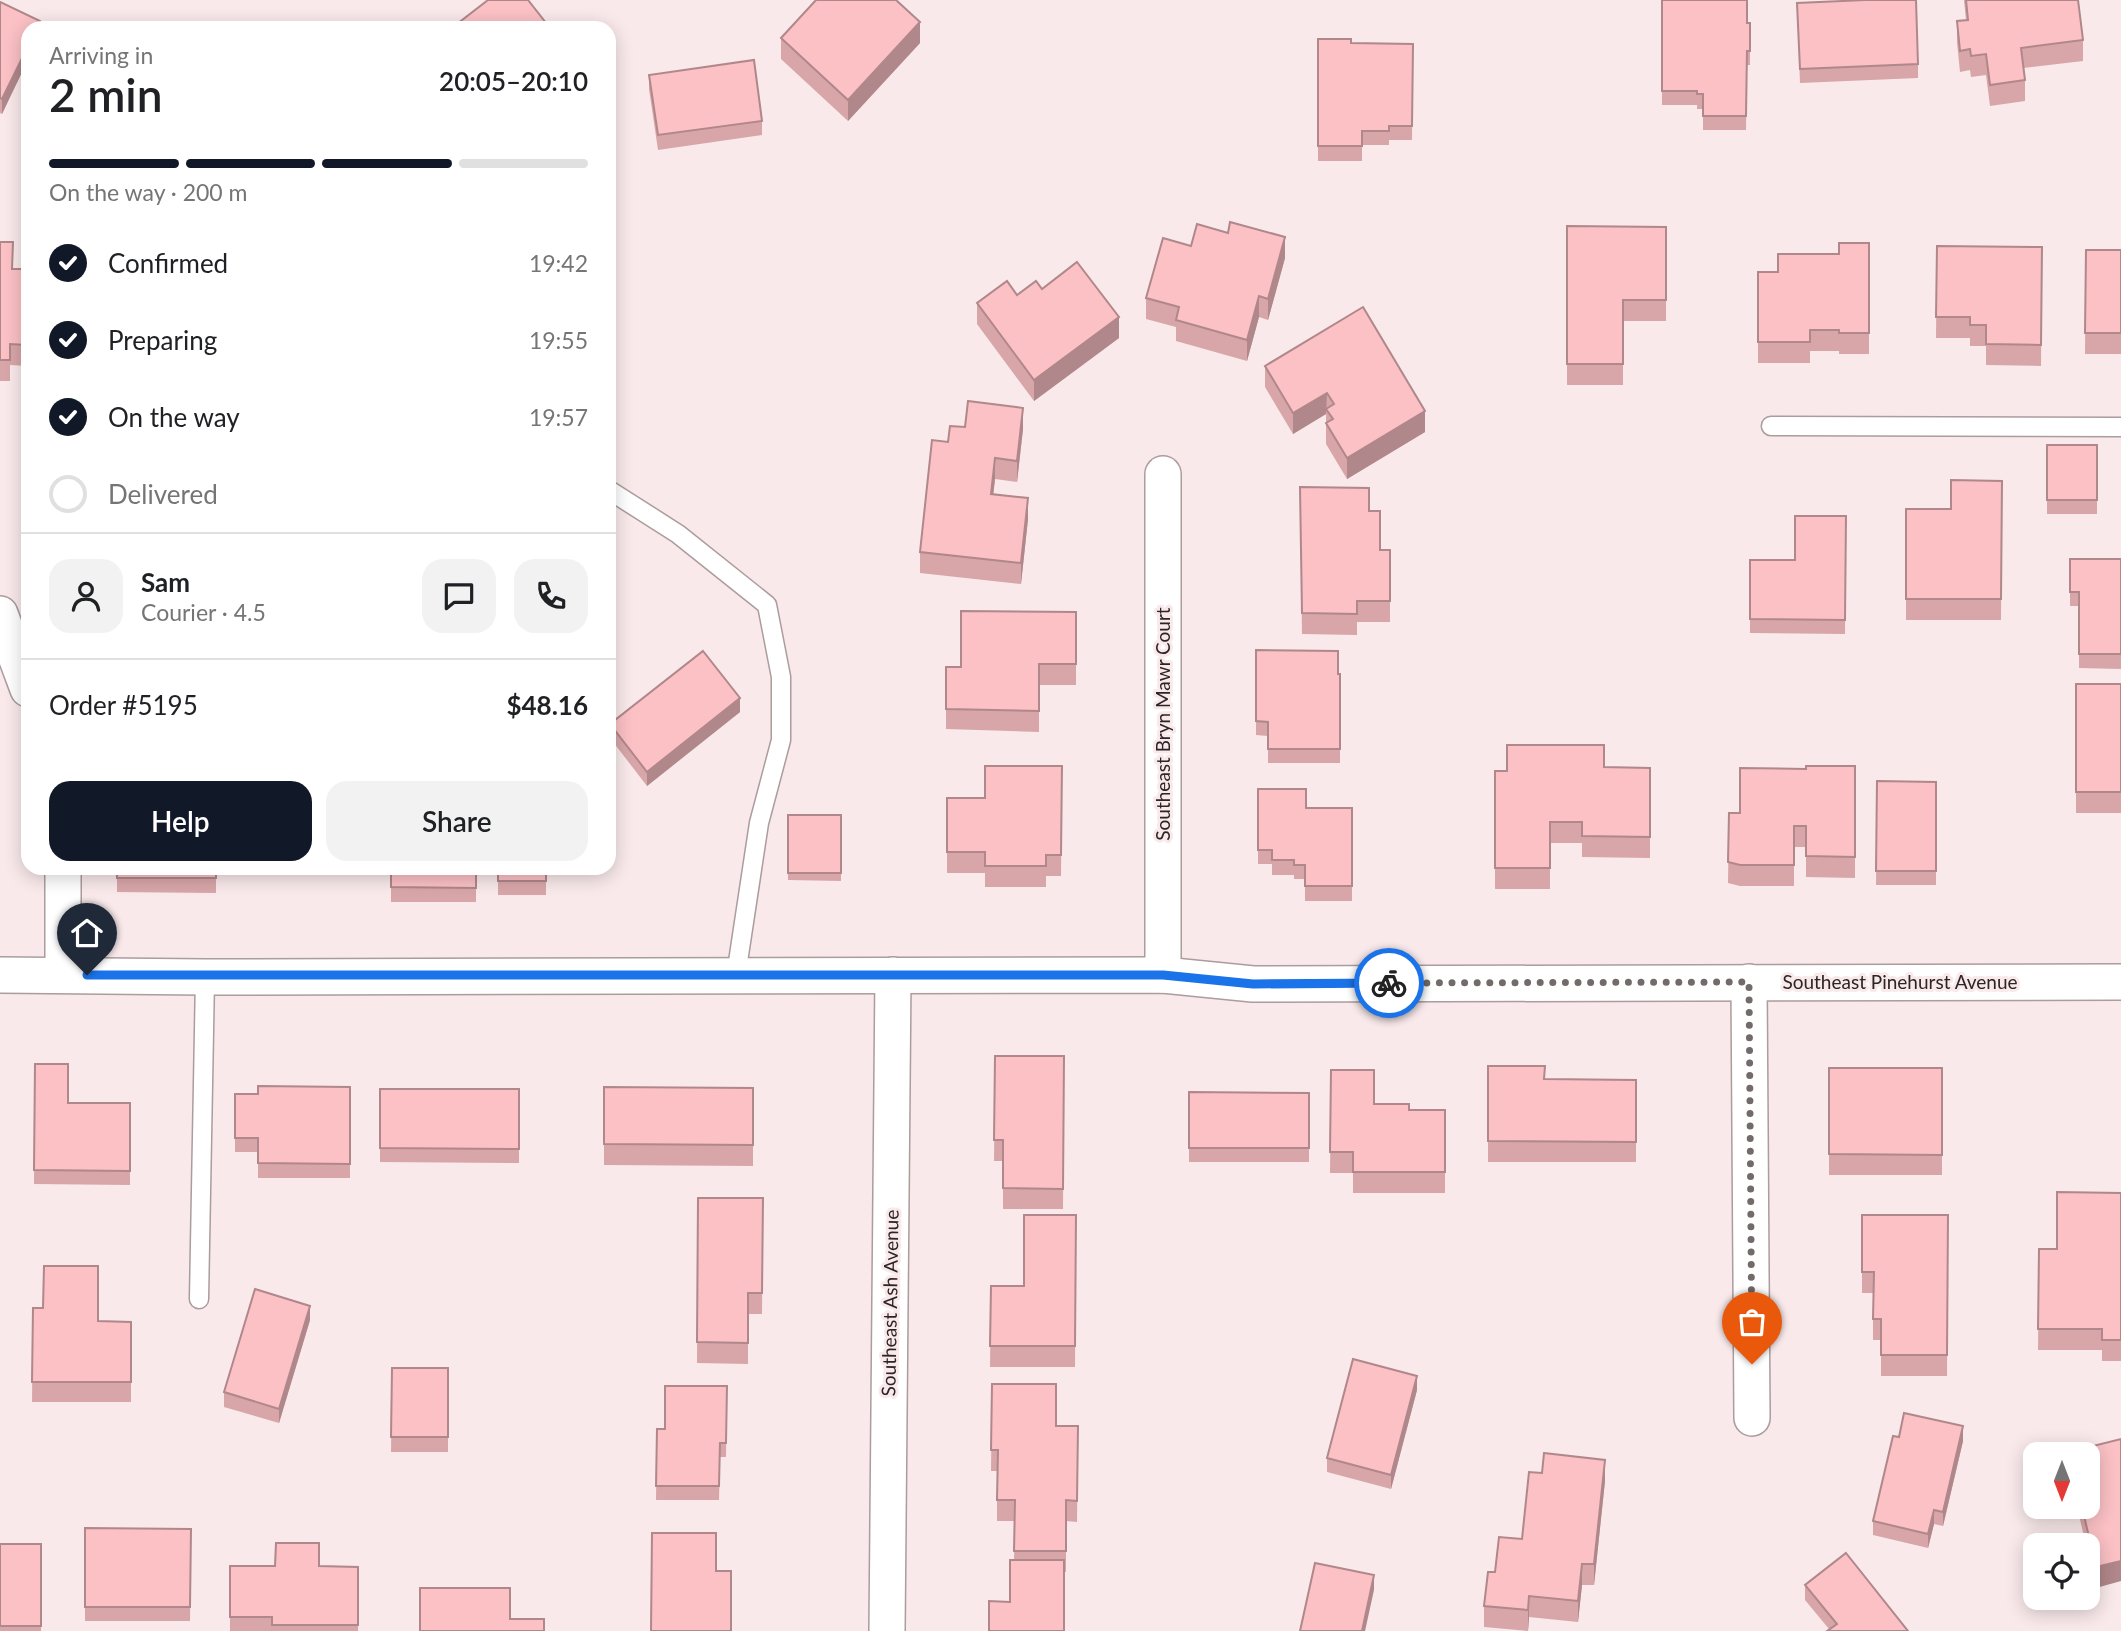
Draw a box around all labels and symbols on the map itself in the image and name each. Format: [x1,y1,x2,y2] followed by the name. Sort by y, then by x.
[1151,607,1174,841] street label: Southeast Bryn Mawr Court
[57,903,117,975] pin
[1354,948,1424,1018] courier
[1782,970,2018,993] street label: Southeast Pinehurst Avenue
[876,1210,903,1396] street label: Southeast Ash Avenue
[1722,1292,1782,1364] pin
[2023,1442,2100,1519] north arrow

